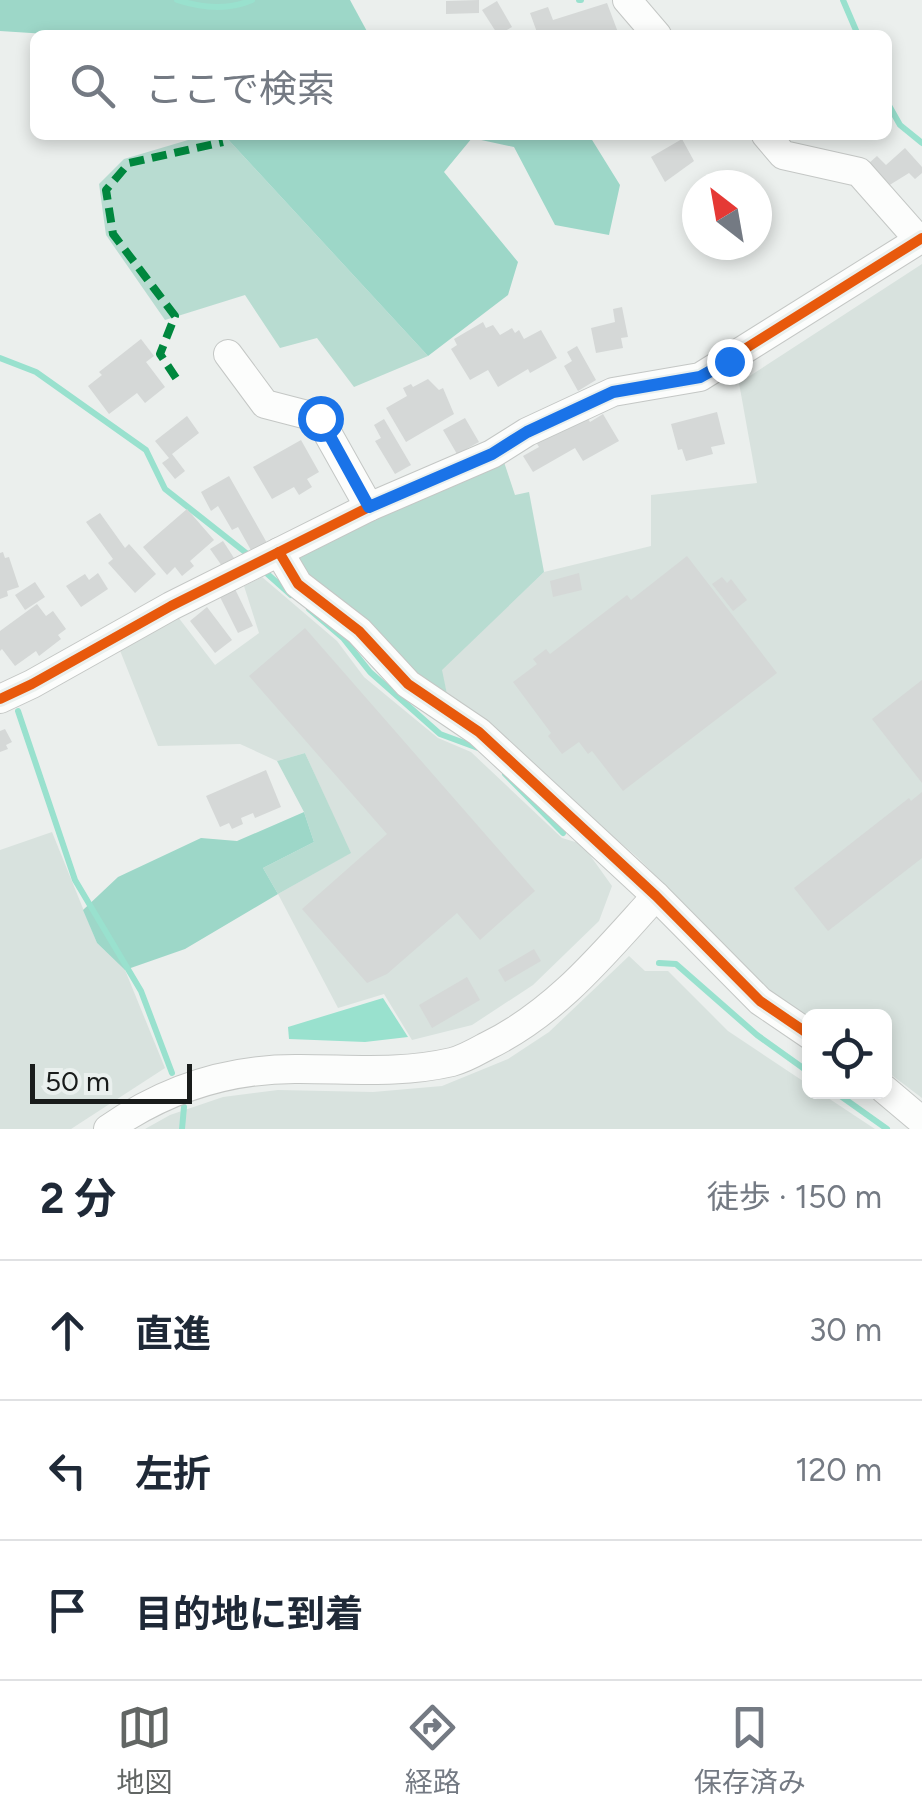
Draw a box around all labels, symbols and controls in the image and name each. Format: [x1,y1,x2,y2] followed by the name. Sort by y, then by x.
[30,30,892,140] search box
[65,58,120,113] icon: search
[145,66,335,112] text: ここで検索
[682,170,772,260] north arrow
[707,339,753,385] route end
[298,396,344,442] route start
[802,1009,892,1099] map controls
[802,1009,892,1099] button: locate
[30,1059,192,1104] scale bar
[45,1064,110,1098] text: 50 m
[40,1173,116,1224] text: 2 分
[707,1178,882,1216] text: 徒歩 · 150 m
[40,1303,95,1358] icon: ahead
[135,1311,211,1357] text: 直進
[809,1311,882,1349] text: 30 m
[40,1443,95,1498] icon: left
[135,1451,211,1497] text: 左折
[795,1451,882,1489] text: 120 m
[40,1583,95,1638] icon: arrive
[135,1591,363,1637] text: 目的地に到着
[116,1700,172,1800] tab: 地図
[405,1700,461,1800] tab: 経路
[694,1700,806,1800] tab: 保存済み

